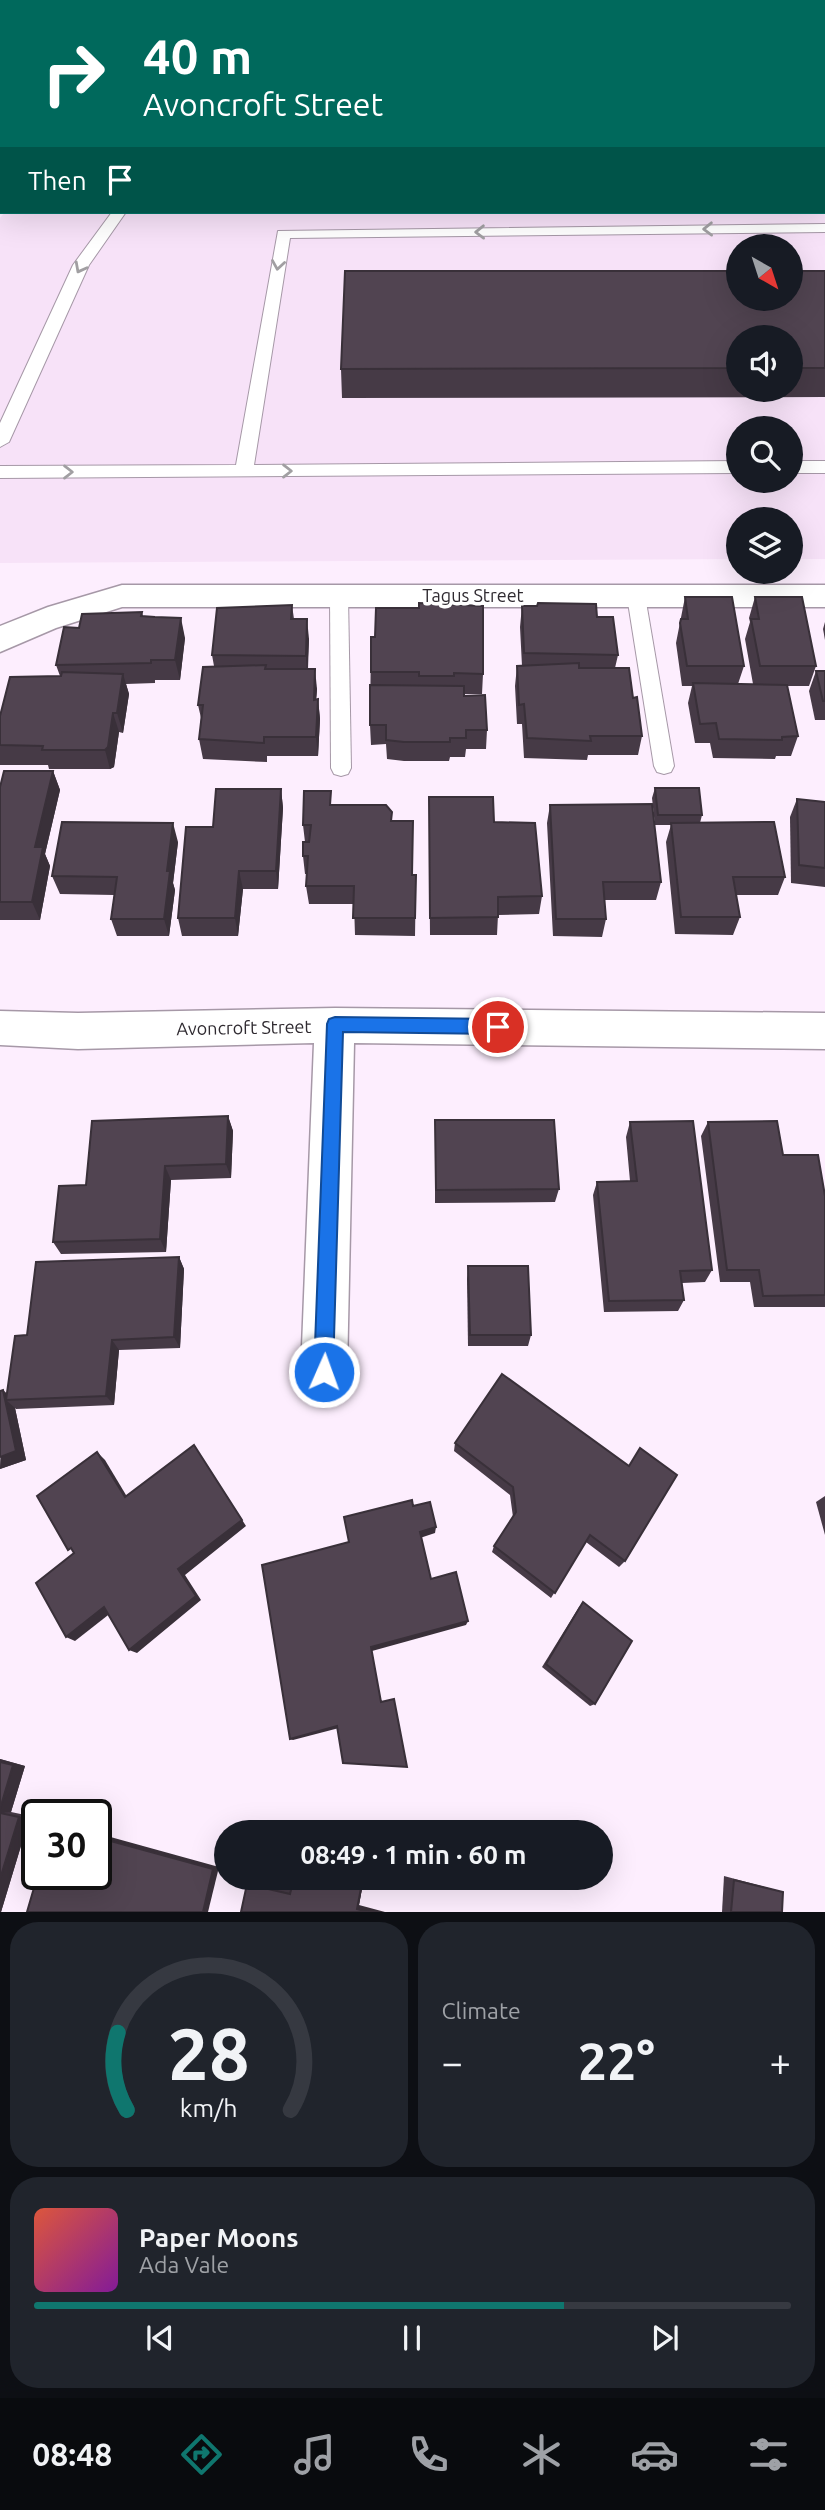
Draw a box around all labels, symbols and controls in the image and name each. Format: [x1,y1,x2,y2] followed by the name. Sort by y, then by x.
[28,28,119,119] icon: right
[143,28,252,83] text: 40 m
[143,86,383,122] text: Avoncroft Street
[101,161,139,199] icon: arrive
[28,166,87,195] text: Then
[702,221,713,237] one-way arrow
[475,224,485,240] one-way arrow
[726,234,803,312] north arrow
[726,234,803,584] map controls
[271,259,286,271] one-way arrow
[75,260,89,273] one-way arrow
[726,325,803,402] button: sound
[726,416,803,493] button: search
[283,463,293,479] one-way arrow
[63,464,74,480] one-way arrow
[726,507,803,584] button: layers
[422,585,524,605] street label: Tagus Street
[468,997,528,1057] pin
[479,1008,517,1046] icon: arrive
[176,1016,312,1038] street label: Avoncroft Street
[287,1335,361,1409] position arrow
[21,1799,112,1890] speed limit sign: 30
[300,1840,527,1869] text: 08:49 · 1 min · 60 m
[442,1998,521,2023] text: Climate
[168,2013,250,2095] text: 28
[578,2032,655,2090] text: 22°
[442,2041,463,2083] text: −
[770,2041,791,2083] text: +
[180,2094,238,2122] text: km/h
[139,2223,298,2252] text: Paper Moons
[139,2252,229,2277] text: Ada Vale
[141,2319,179,2357] icon: previous
[393,2319,431,2357] icon: pause
[646,2319,684,2357] icon: next
[177,2430,226,2479] icon: directions
[290,2430,339,2479] icon: music
[404,2430,453,2479] icon: phone
[517,2430,566,2479] icon: climate
[630,2430,679,2479] icon: car
[744,2430,793,2479] icon: filters
[32,2436,112,2472] text: 08:48

